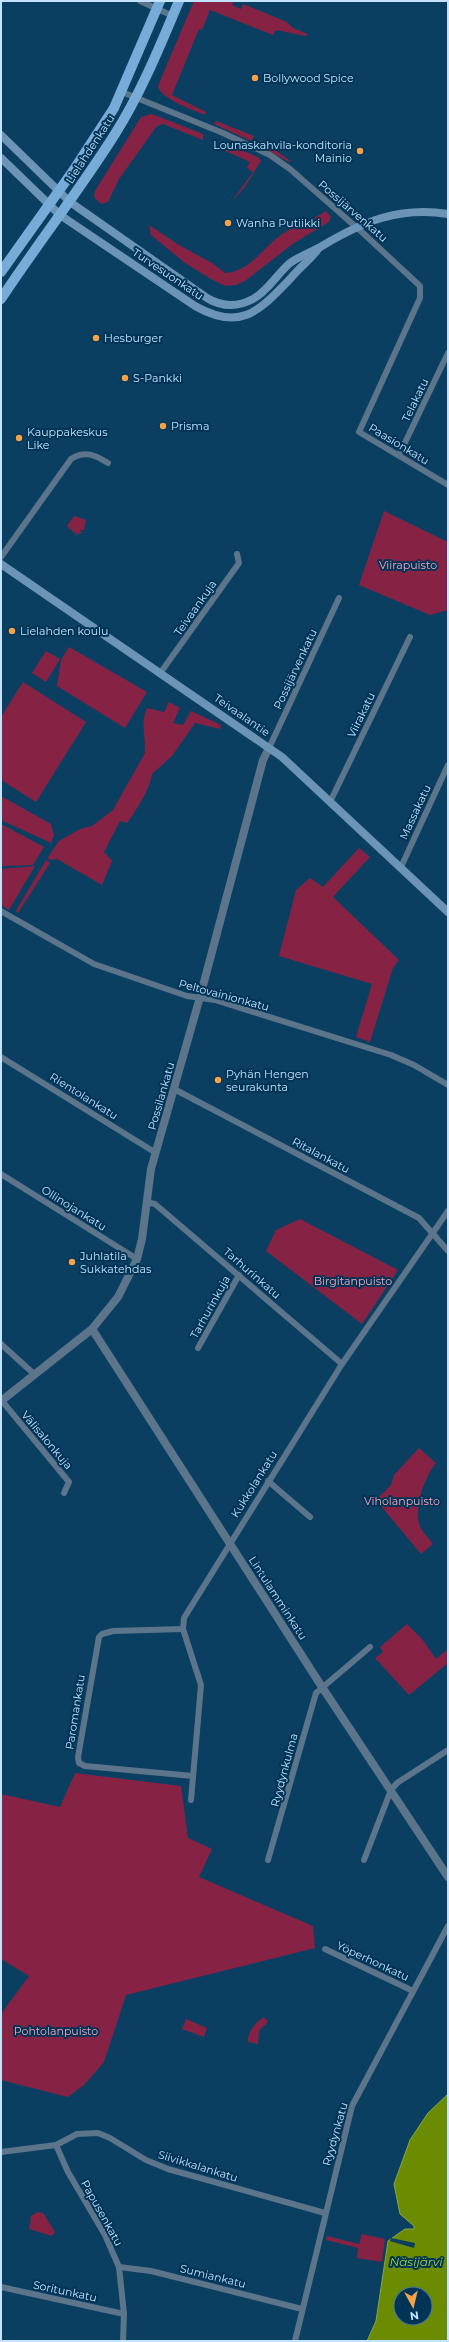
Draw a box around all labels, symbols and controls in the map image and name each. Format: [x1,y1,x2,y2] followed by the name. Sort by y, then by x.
[263,71,354,85] place label: Bollywood Spice
[250,73,260,83] marker: Bollywood Spice
[63,112,117,186] street label: Lielahdenkatu
[213,138,352,165] place label: Lounaskahvila-konditoria Mainio
[355,146,365,156] marker: Lounaskahvila-konditoria Mainio
[316,177,390,245] street label: Possijärvenkatu
[236,216,320,230] place label: Wanha Putiikki
[223,218,233,228] marker: Wanha Putiikki
[130,245,206,303] street label: Turvesuonkatu
[104,331,163,345] place label: Hesburger
[91,333,101,343] marker: Hesburger
[133,371,182,385] place label: S-Pankki
[120,373,130,383] marker: S-Pankki
[398,376,432,424] street label: Telakatu
[171,419,209,433] place label: Prisma
[366,420,432,468] street label: Paasionkatu
[158,421,168,431] marker: Prisma
[27,425,108,452] place label: Kauppakeskus Like
[14,433,24,443] marker: Kauppakeskus Like
[379,558,437,572] park label: Viirapuisto
[171,577,219,639] street label: Teivaankuja
[20,624,108,638] place label: Lielahden koulu
[7,626,17,636] marker: Lielahden koulu
[270,627,320,711] street label: Possijärvenkatu
[344,690,378,740] street label: Viirakatu
[211,691,273,740] street label: Teivaalantie
[396,782,434,842] street label: Massakatu
[177,976,271,1014] street label: Peltovainionkatu
[145,1060,177,1132] street label: Possilankatu
[226,1067,309,1094] place label: Pyhän Hengen seurakunta
[47,1069,121,1123] street label: Rientolankatu
[213,1075,223,1085] marker: Pyhän Hengen seurakunta
[290,1134,352,1176] street label: Ritalankatu
[39,1182,109,1234] street label: Ollinojankatu
[221,1244,283,1302] street label: Tarhurinkatu
[79,1249,152,1276] place label: Juhlatila Sukkatehdas
[67,1257,77,1267] marker: Juhlatila Sukkatehdas
[187,1273,233,1341] street label: Tarhurinkuja
[314,1274,392,1288] park label: Birgitanpuisto
[18,1408,76,1472] street label: Välisalonkuja
[228,1448,280,1520] street label: Kukkolankatu
[364,1494,440,1508] park label: Viholanpuisto
[246,1554,310,1642] street label: Lintulamminkatu
[62,1673,88,1751] street label: Paromankatu
[267,1732,301,1808] street label: Ryydynkulma
[335,1938,411,1984] street label: Yöperhonkatu
[14,2024,98,2038] park label: Pohtolanpuisto
[319,2101,351,2167] street label: Ryydynkatu
[156,2147,240,2185] street label: Siivikkalankatu
[78,2178,126,2248] street label: Papusenkatu
[389,2254,443,2269] water label: Näsijärvi
[179,2261,247,2291] street label: Sumiankatu
[32,2277,98,2305] street label: Soritunkatu
[393,2286,433,2326] north arrow
[409,2308,420,2323] text: N

